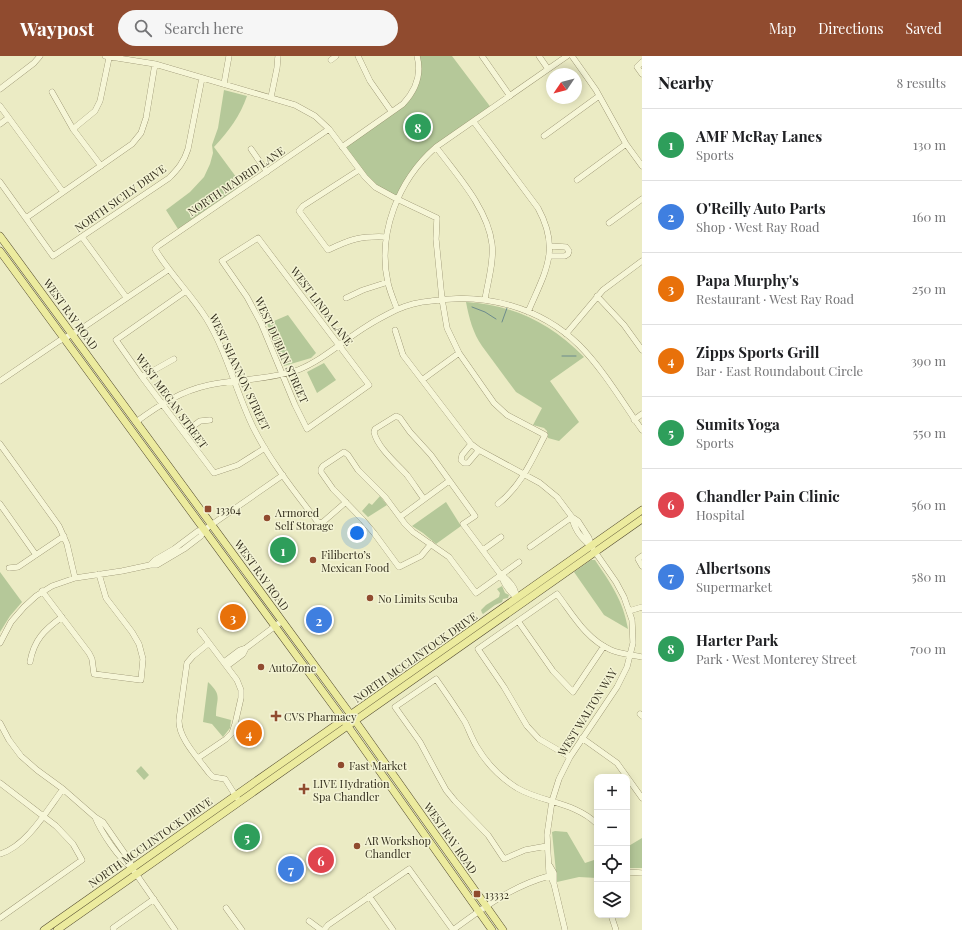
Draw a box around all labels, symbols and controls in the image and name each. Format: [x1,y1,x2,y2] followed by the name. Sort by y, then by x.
[118,10,398,46] search box
[20,15,94,41] text: Waypost
[132,17,154,39] icon: search
[164,18,244,38] text: Search here
[769,19,796,38] text: Map
[818,19,884,38] text: Directions
[906,19,942,38] text: Saved
[546,68,582,104] north arrow
[658,71,713,93] text: Nearby
[896,74,946,91] text: 8 results
[405,112,431,142] pin: 8
[696,126,822,146] text: AMF McRay Lanes
[669,136,673,153] text: 1
[913,136,946,153] text: 130 m
[185,143,288,219] street label: NORTH MADRID LANE
[696,146,734,163] text: Sports
[71,161,169,235] street label: NORTH SICILY DRIVE
[696,198,826,218] text: O'Reilly Auto Parts
[668,208,674,225] text: 2
[912,208,946,225] text: 160 m
[696,218,820,235] text: Shop · West Ray Road
[287,263,357,349] street label: WEST LINDA LANE
[696,270,799,290] text: Papa Murphy's
[40,275,102,352] street label: WEST RAY ROAD
[668,280,674,297] text: 3
[912,280,946,297] text: 250 m
[696,290,854,307] text: Restaurant · West Ray Road
[251,294,312,406] street label: WEST DUBLIN STREET
[206,310,274,433] street label: WEST SHANNON STREET
[696,342,819,362] text: Zipps Sports Grill
[132,350,211,451] street label: WEST MEGAN STREET
[668,352,674,369] text: 4
[911,352,946,369] text: 390 m
[696,362,863,379] text: Bar · East Roundabout Circle
[696,414,780,434] text: Sumits Yoga
[668,424,674,441] text: 5
[913,424,946,441] text: 550 m
[696,434,734,451] text: Sports
[696,486,840,506] text: Chandler Pain Clinic
[667,496,675,513] text: 6
[911,496,946,513] text: 560 m
[216,502,241,517] place label: 13364
[203,504,213,514] marker: 13364
[274,505,334,533] place label: Armored Self Storage
[696,506,745,523] text: Hospital
[262,513,272,523] marker: Armored Self Storage
[347,523,367,543] your location
[270,535,296,565] pin: 1
[231,536,293,613] street label: WEST RAY ROAD
[321,547,390,575] place label: Filiberto’s Mexican Food
[308,555,318,565] marker: Filiberto’s Mexican Food
[696,558,771,578] text: Albertsons
[668,568,674,585] text: 7
[911,568,946,585] text: 580 m
[696,578,772,595] text: Supermarket
[378,591,458,606] place label: No Limits Scuba
[365,593,375,603] marker: No Limits Scuba
[220,602,246,632] pin: 3
[306,605,332,635] pin: 2
[350,608,480,706] street label: NORTH MCCLINTOCK DRIVE
[696,630,778,650] text: Harter Park
[667,640,675,657] text: 8
[910,640,946,657] text: 700 m
[696,650,856,667] text: Park · West Monterey Street
[268,660,317,675] place label: AutoZone
[256,662,266,672] marker: AutoZone
[553,665,620,759] street label: WEST WALTON WAY
[284,709,357,724] place label: CVS Pharmacy
[271,711,281,721] marker: CVS Pharmacy
[236,718,262,748] pin: 4
[349,758,407,773] place label: Fast Market
[336,760,346,770] marker: Fast Market
[594,774,630,918] map controls
[594,774,630,810] button: +
[313,776,390,804] place label: LIVE Hydration Spa Chandler
[298,783,310,795] marker: LIVE Hydration Spa Chandler
[85,793,215,891] street label: NORTH MCCLINTOCK DRIVE
[420,798,481,877] street label: WEST RAY ROAD
[594,810,630,846] button: −
[234,822,260,852] pin: 5
[364,833,431,861] place label: AR Workshop Chandler
[352,841,362,851] marker: AR Workshop Chandler
[308,845,334,875] pin: 6
[594,846,630,882] button: locate
[278,854,304,884] pin: 7
[594,882,630,918] button: layers
[485,887,509,902] place label: 13332
[472,889,482,899] marker: 13332

